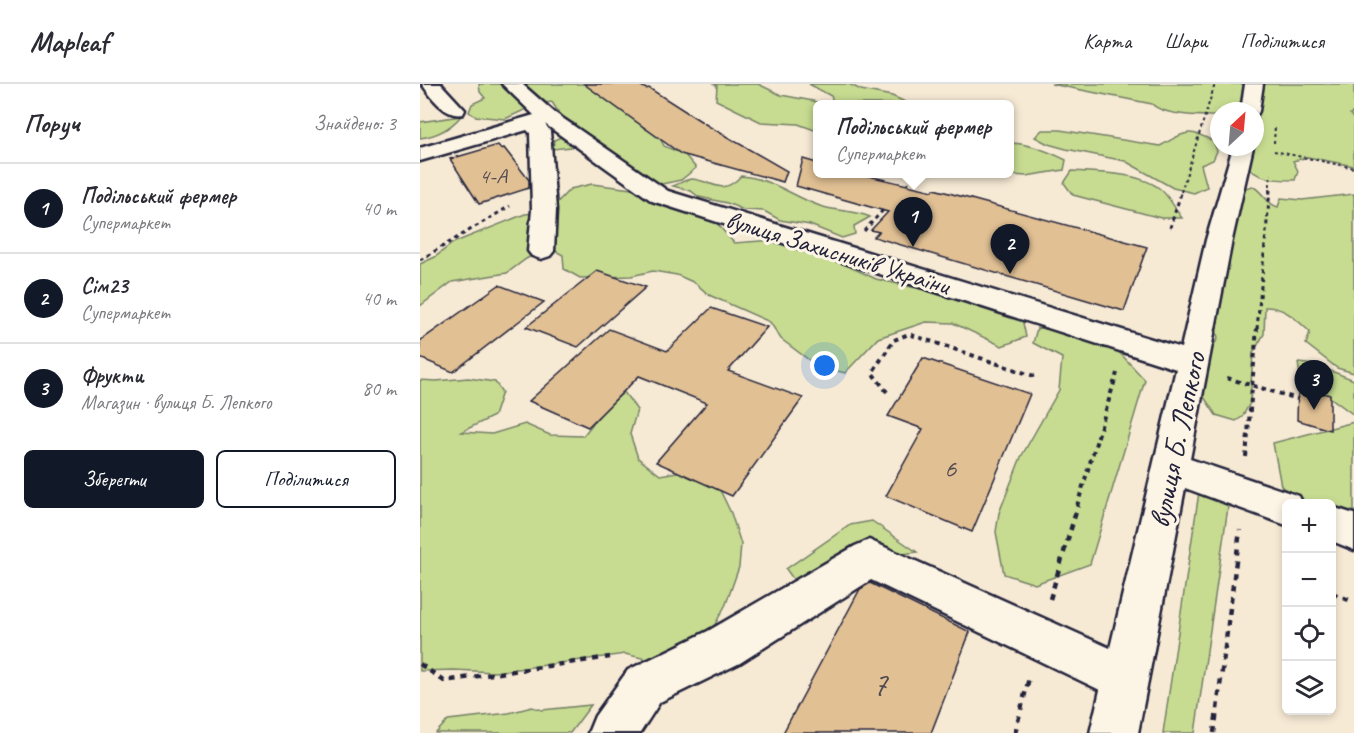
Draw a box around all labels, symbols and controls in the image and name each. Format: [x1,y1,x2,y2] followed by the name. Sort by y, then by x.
[30,24,108,59] text: Mapleaf
[1083,28,1131,54] text: Карта
[1164,28,1208,54] text: Шари
[1241,28,1324,54] text: Поділитися
[813,100,1014,178] popup
[1210,102,1264,156] north arrow
[24,107,80,140] text: Поруч
[314,111,396,136] text: Знайдено: 3
[836,113,991,141] text: Подільський фермер
[836,141,925,166] text: Супермаркет
[479,162,508,190] house number: 4-А
[81,182,236,210] text: Подільський фермер
[39,196,48,221] text: 1
[362,196,396,221] text: 40 m
[894,198,932,247] pin: 1
[722,203,955,303] street label: вулиця Захисників України
[81,210,170,235] text: Супермаркет
[990,224,1030,274] pin: 2
[81,272,128,300] text: Сім23
[39,286,48,311] text: 2
[362,286,396,311] text: 40 m
[81,300,170,325] text: Супермаркет
[1140,347,1214,531] street label: вулиця Б. Лепкого
[810,351,839,380] your location
[1294,360,1334,410] pin: 3
[81,362,144,390] text: Фрукти
[39,376,48,401] text: 3
[362,376,396,401] text: 80 m
[81,390,272,415] text: Магазин · вулиця Б. Лепкого
[24,450,204,508] button: Зберегти
[216,450,396,508] button: Поділитися
[944,451,957,485] house number: 6
[1282,499,1336,715] map controls
[1282,499,1336,553] button: +
[1282,553,1336,607] button: −
[1282,607,1336,661] button: locate
[1282,661,1336,715] button: layers
[873,663,890,705] house number: 7

